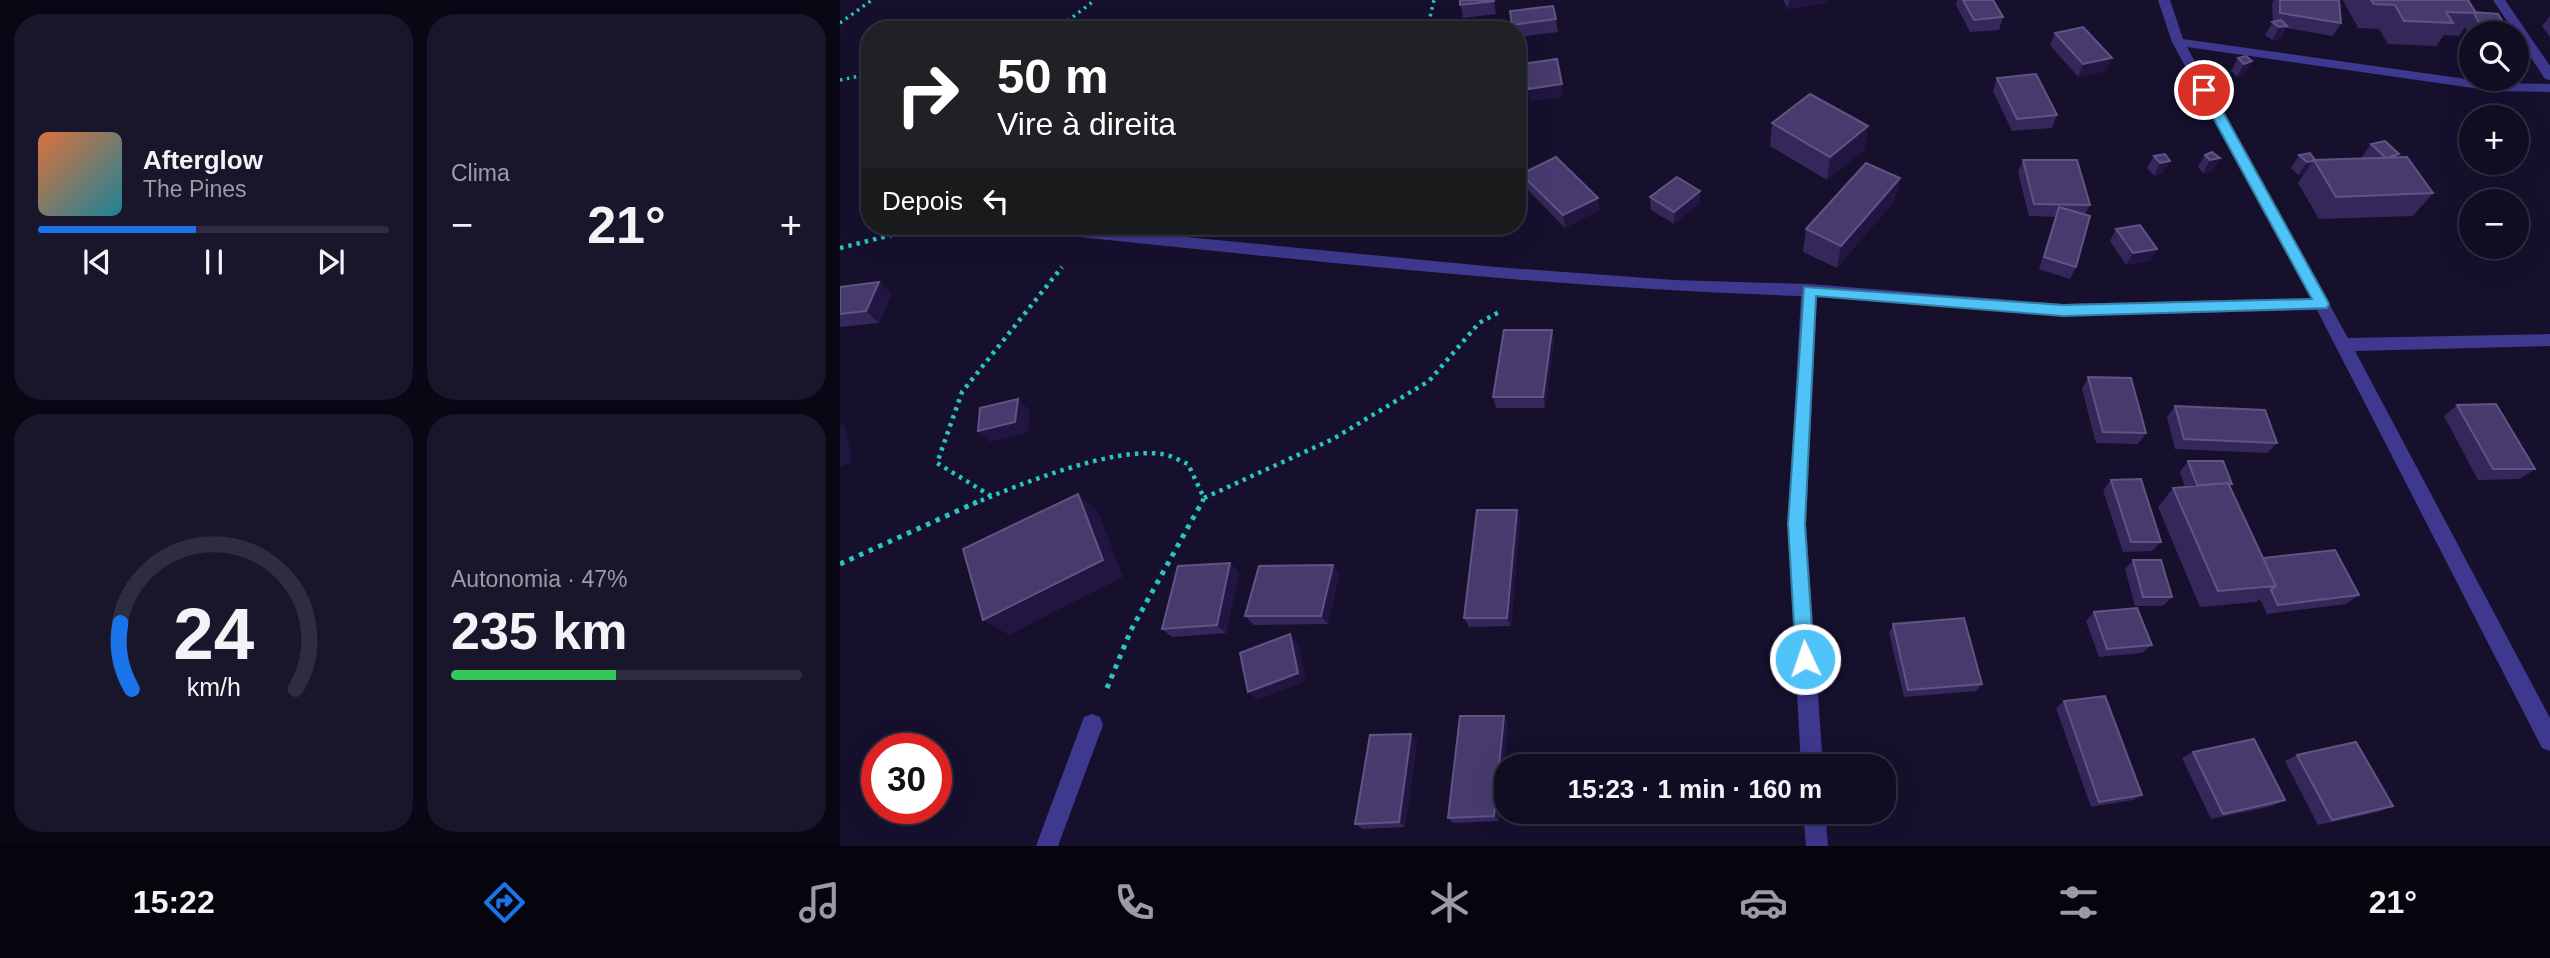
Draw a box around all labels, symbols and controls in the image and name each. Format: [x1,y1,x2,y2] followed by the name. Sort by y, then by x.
[2459,21,2529,259] map controls
[2459,21,2529,91] button: search
[882,49,973,140] icon: right
[997,49,1109,103] text: 50 m
[2174,60,2234,120] pin
[2185,71,2223,109] icon: arrive
[2459,105,2529,175] button: +
[997,106,1176,142] text: Vire à direita
[143,145,263,175] text: Afterglow
[451,160,510,186] text: Clima
[143,176,247,202] text: The Pines
[977,182,1015,220] icon: left
[882,186,963,216] text: Depois
[2459,189,2529,259] button: −
[587,196,666,254] text: 21°
[451,204,473,246] text: −
[780,204,802,246] text: +
[78,243,116,281] icon: previous
[195,243,233,281] icon: pause
[312,243,350,281] icon: next
[451,566,627,592] text: Autonomia · 47%
[173,593,254,674] text: 24
[451,602,627,660] text: 235 km
[1768,622,1842,696] position arrow
[186,673,241,701] text: km/h
[861,733,952,824] speed limit sign: 30
[1568,774,1822,804] text: 15:23 · 1 min · 160 m
[480,878,529,927] icon: directions
[795,878,844,927] icon: music
[1110,878,1159,927] icon: phone
[1425,878,1474,927] icon: climate
[1739,878,1788,927] icon: car
[2054,878,2103,927] icon: filters
[133,884,215,920] text: 15:22
[2369,884,2417,920] text: 21°

